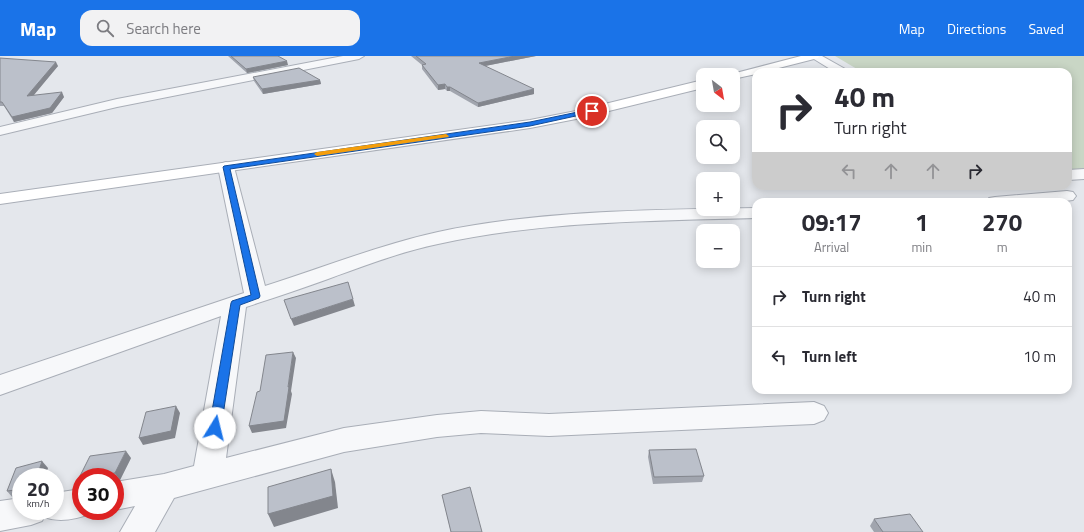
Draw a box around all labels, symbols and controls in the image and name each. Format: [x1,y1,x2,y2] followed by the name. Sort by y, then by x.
[80,10,360,46] search box
[20,14,56,43] text: Map
[94,17,116,39] icon: search
[126,17,201,40] text: Search here
[899,18,925,39] text: Map
[947,18,1006,39] text: Directions
[1028,18,1064,39] text: Saved
[696,68,740,112] north arrow
[696,68,740,268] map controls
[834,75,895,118] text: 40 m
[768,84,820,136] icon: right
[575,94,609,128] pin
[581,100,603,122] icon: arrive
[834,114,907,141] text: Turn right
[696,120,740,164] button: search
[838,160,860,182] icon: left
[880,160,902,182] icon: ahead
[922,160,944,182] icon: ahead
[964,160,986,182] icon: right
[696,172,740,216] button: +
[802,204,862,240] text: 09:17
[915,204,929,240] text: 1
[982,204,1022,240] text: 270
[696,224,740,268] button: −
[814,237,849,257] text: Arrival
[911,237,932,257] text: min
[997,237,1008,257] text: m
[802,285,866,308] text: Turn right
[1023,285,1056,308] text: 40 m
[768,286,790,308] icon: right
[802,345,857,368] text: Turn left
[1023,345,1056,368] text: 10 m
[768,346,790,368] icon: left
[194,407,236,449] position arrow
[72,468,124,520] speed limit sign: 30
[27,473,49,504] text: 20
[27,496,49,511] text: km/h

